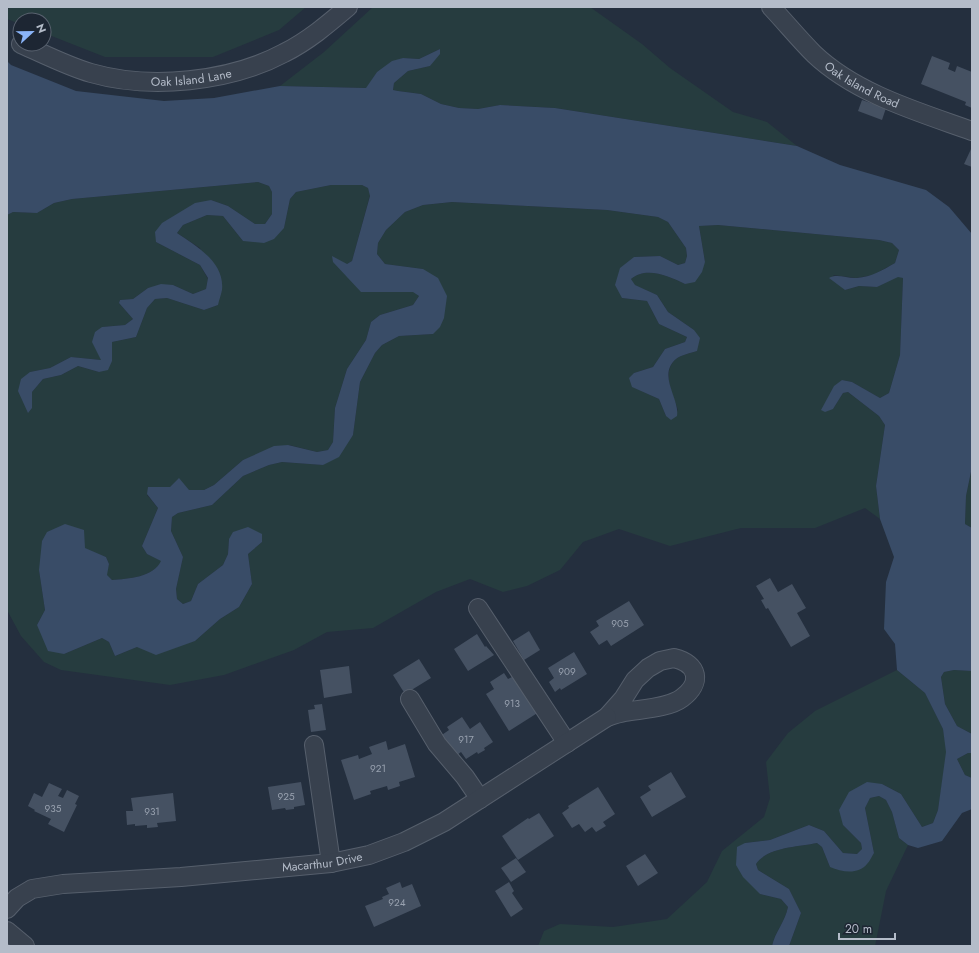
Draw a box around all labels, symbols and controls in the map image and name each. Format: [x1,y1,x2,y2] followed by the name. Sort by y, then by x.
[12,12,52,52] north arrow
[32,21,50,35] text: N
[820,57,902,113] street label: Oak Island Road
[151,64,233,91] street label: Oak Island Lane
[611,616,629,631] house number: 905
[558,664,576,679] house number: 909
[504,696,520,711] house number: 913
[458,732,475,747] house number: 917
[370,761,386,776] house number: 921
[277,789,295,804] house number: 925
[45,801,62,816] house number: 935
[144,804,160,819] house number: 931
[281,848,364,877] street label: Macarthur Drive
[388,895,406,910] house number: 924
[839,915,895,941] scale bar
[845,920,872,938] text: 20 m

